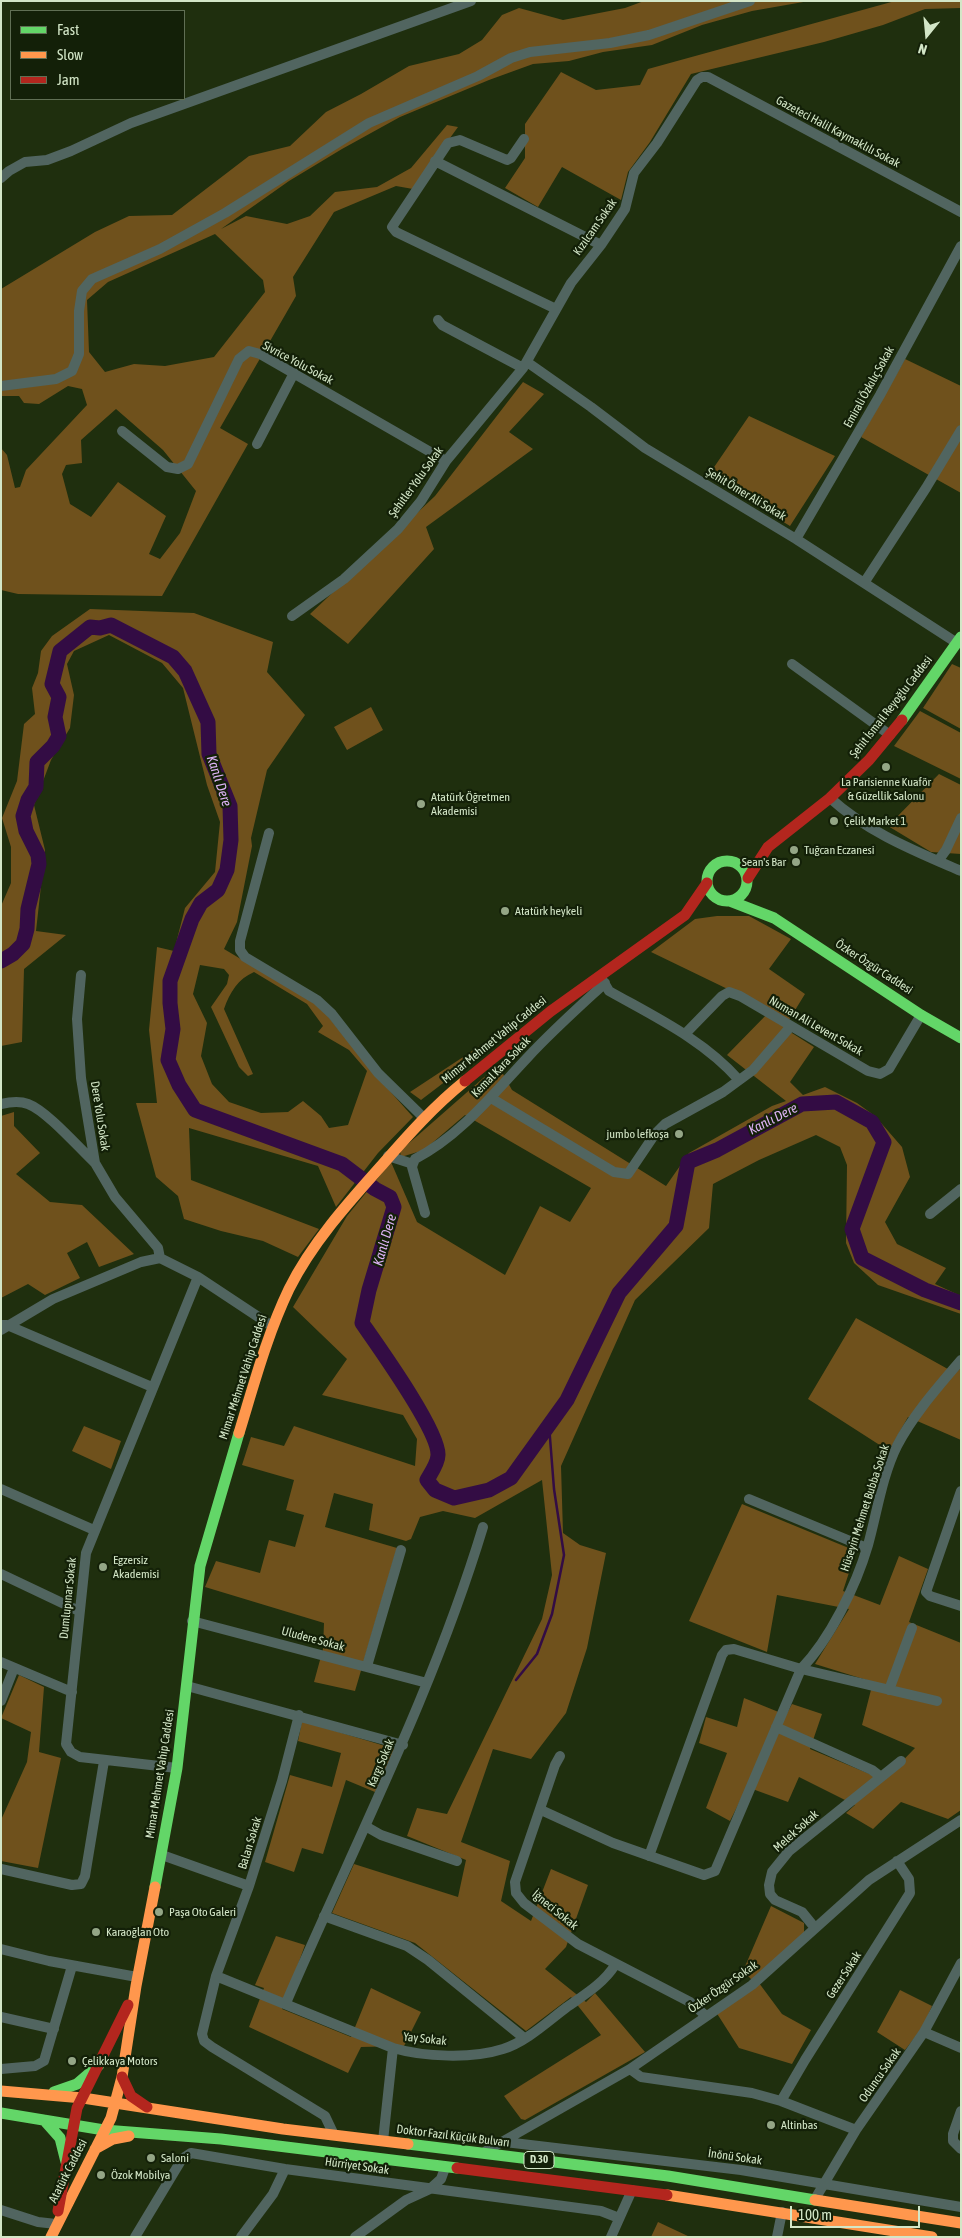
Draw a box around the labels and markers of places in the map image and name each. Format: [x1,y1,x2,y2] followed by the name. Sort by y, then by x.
[880,761,892,773] marker: La Parisienne Kuaför & Güzellik Salonu
[841,775,931,803] place label: La Parisienne Kuaför & Güzellik Salonu
[431,790,510,818] place label: Atatürk Öğretmen Akademisi
[415,798,427,810] marker: Atatürk Öğretmen Akademisi
[844,814,906,828] place label: Çelik Market 1
[828,815,840,827] marker: Çelik Market 1
[804,843,875,857] place label: Tuğcan Eczanesi
[788,844,800,856] marker: Tuğcan Eczanesi
[742,855,786,869] place label: Sean's Bar
[790,856,802,868] marker: Sean's Bar
[515,904,582,918] place label: Atatürk heykeli
[499,905,511,917] marker: Atatürk heykeli
[607,1127,669,1141] place label: jumbo lefkoşa
[673,1128,685,1140] marker: jumbo lefkoşa
[113,1553,159,1581] place label: Egzersiz Akademisi
[97,1561,109,1573] marker: Egzersiz Akademisi
[169,1905,236,1919] place label: Paşa Oto Galeri
[153,1906,165,1918] marker: Paşa Oto Galeri
[106,1925,169,1939] place label: Karaoğlan Oto
[90,1926,102,1938] marker: Karaoğlan Oto
[82,2054,157,2068] place label: Çelikkaya Motors
[66,2055,78,2067] marker: Çelikkaya Motors
[781,2118,818,2132] place label: Altinbas
[765,2119,777,2131] marker: Altinbas
[161,2151,189,2165] place label: Saloni
[145,2152,157,2164] marker: Saloni
[111,2168,170,2182] place label: Özok Mobilya
[95,2169,107,2181] marker: Özok Mobilya

